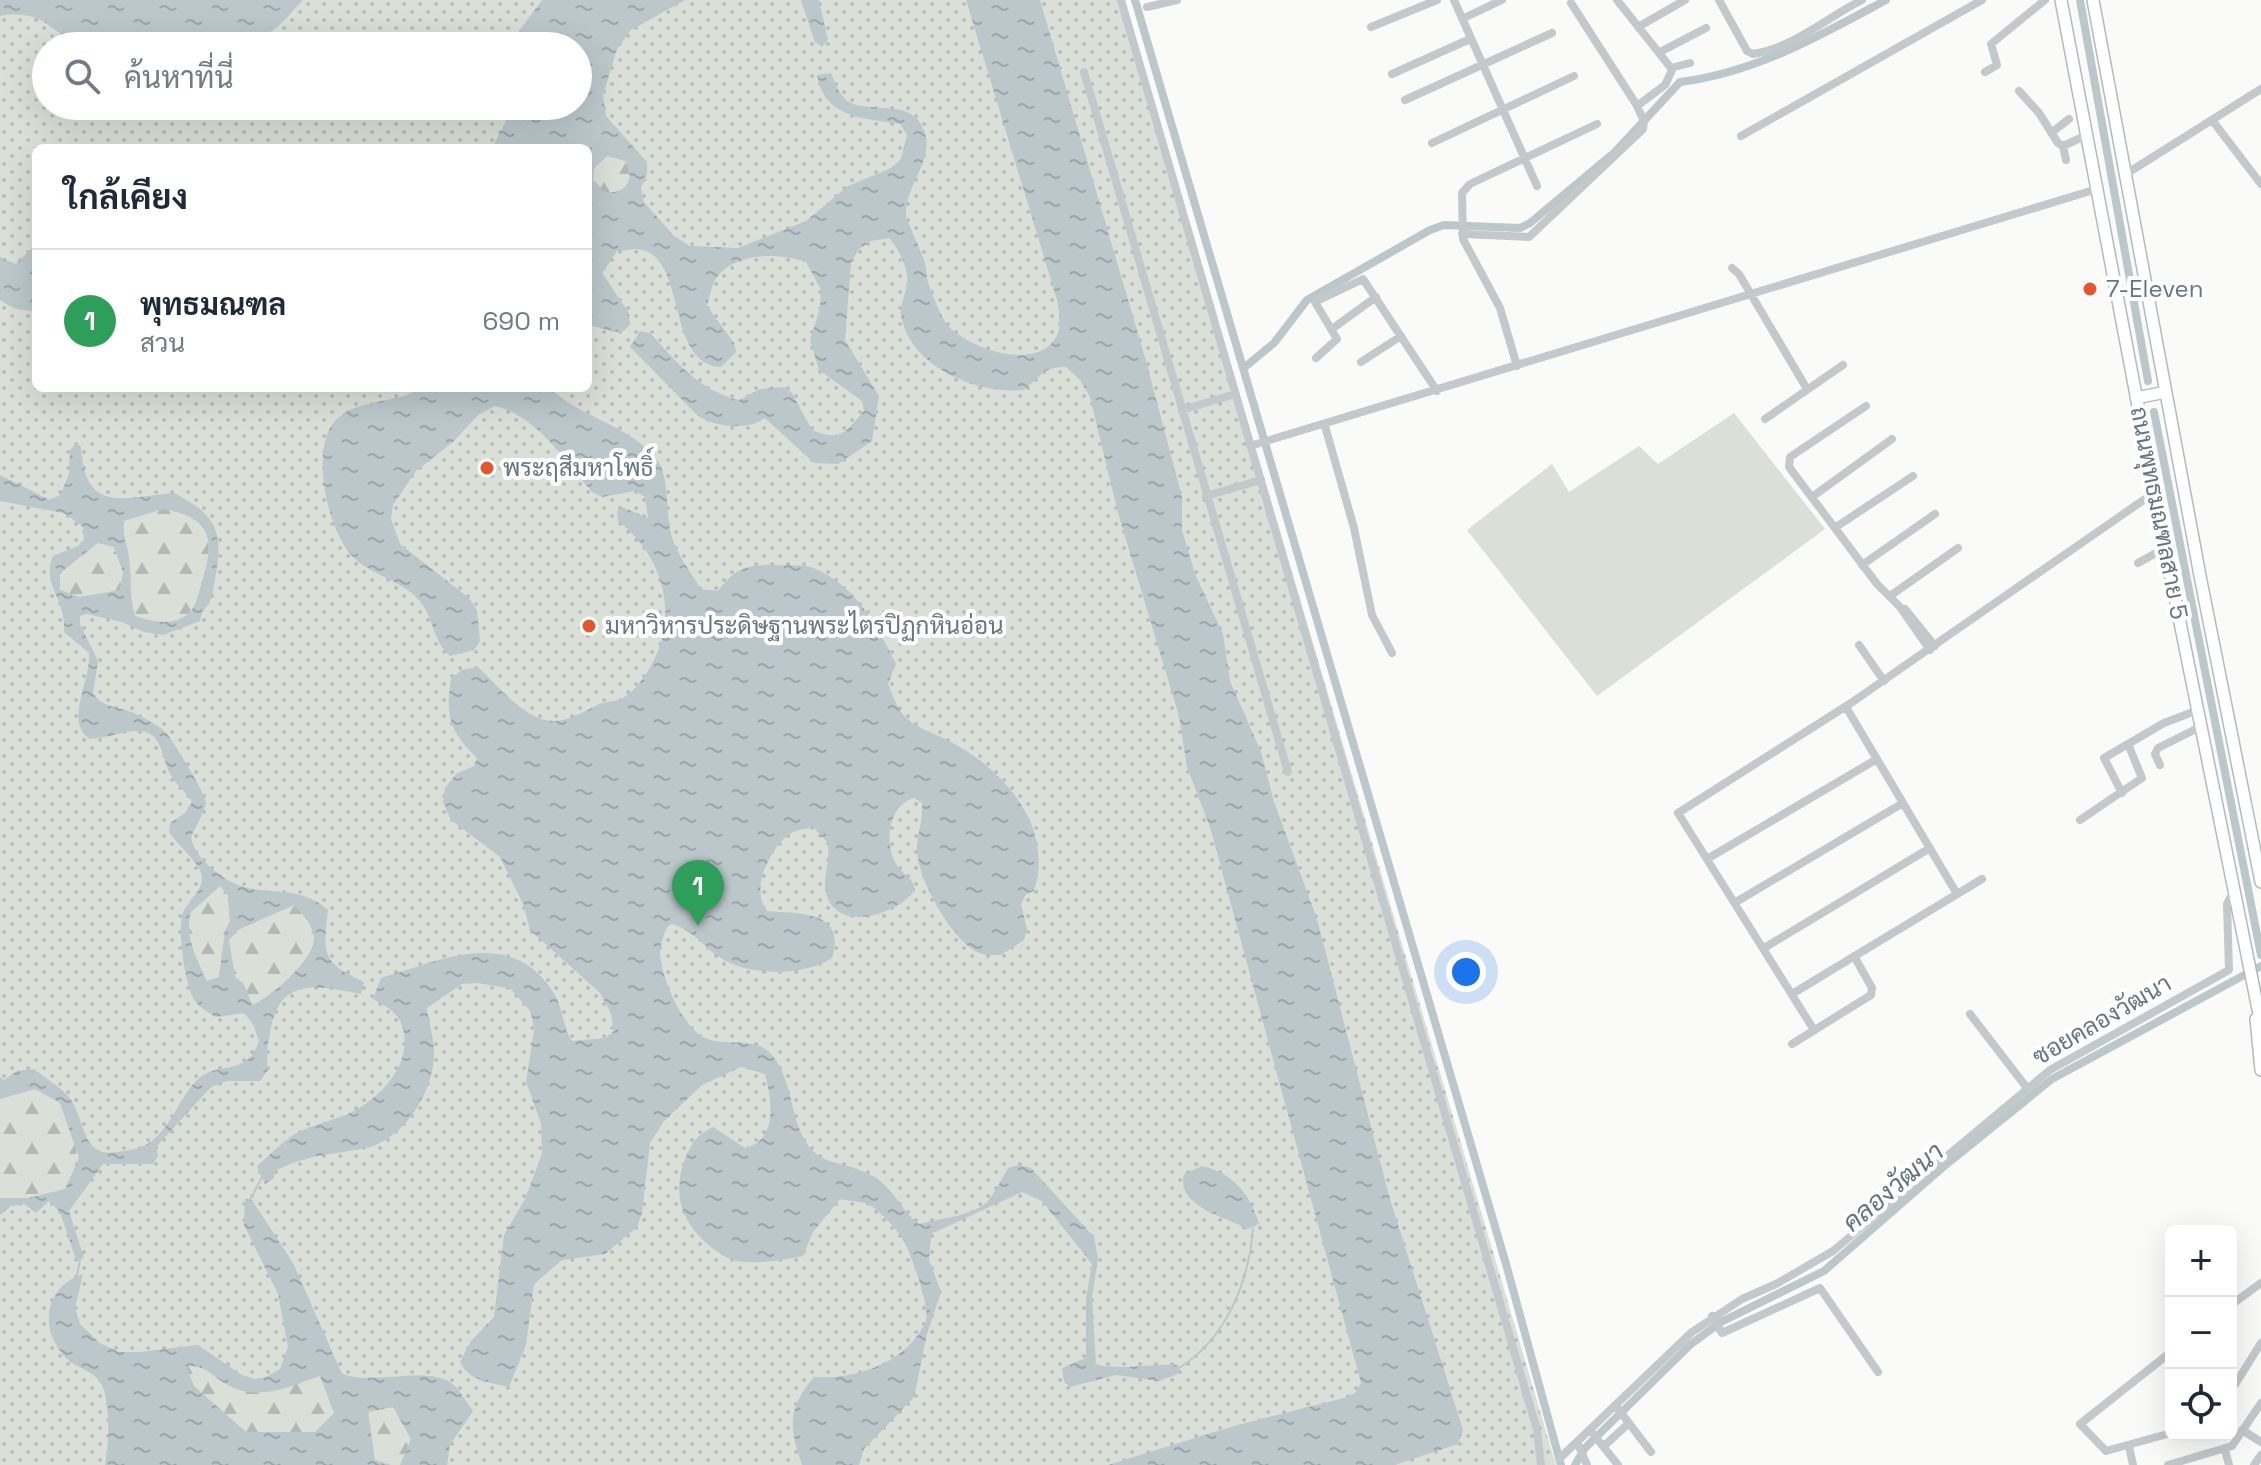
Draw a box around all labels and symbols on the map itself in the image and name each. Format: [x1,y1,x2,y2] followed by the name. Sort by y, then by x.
[2106,273,2204,304] place label: 7-Eleven
[2081,280,2099,298] marker: 7-Eleven
[2123,404,2195,622] street label: ถนนพุทธมณฑลสาย 5
[503,446,654,483] place label: พระฤสีมหาโพธิ์
[478,459,496,477] marker: พระฤสีมหาโพธิ์
[605,610,1003,642] place label: มหาวิหารประดิษฐานพระไตรปิฏกหินอ่อน
[580,617,598,635] marker: มหาวิหารประดิษฐานพระไตรปิฏกหินอ่อน
[672,860,724,926] pin: 1
[1446,952,1486,992] your location
[2027,967,2177,1072] street label: ซอยคลองวัฒนา
[1835,1135,1951,1239] water label: คลองวัฒนา

